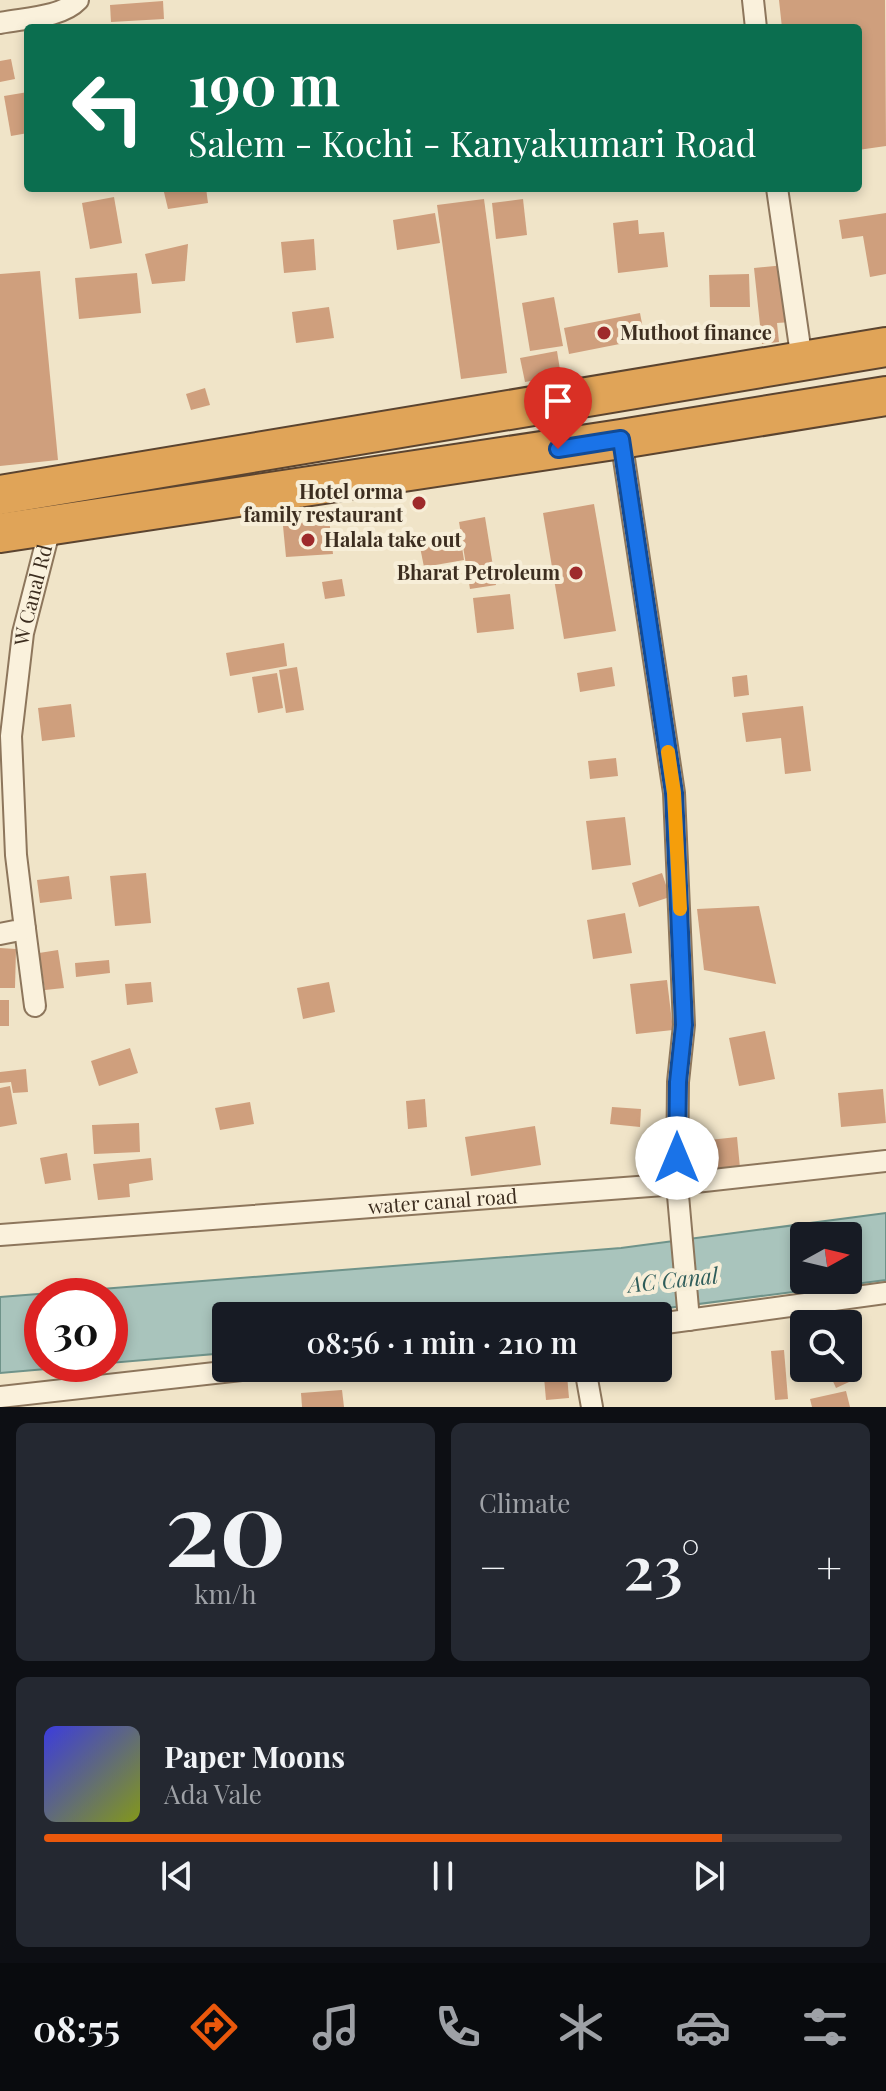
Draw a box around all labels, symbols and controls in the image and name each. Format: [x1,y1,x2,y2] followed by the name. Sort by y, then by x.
[188,46,340,121] text: 190 m
[56,56,160,160] icon: left
[188,118,756,166] text: Salem - Kochi - Kanyakumari Road
[620,318,772,345] place label: Muthoot finance
[595,324,613,342] marker: Muthoot finance
[524,367,592,449] pin
[536,379,580,423] icon: arrive
[244,477,404,527] place label: Hotel orma family restaurant
[410,494,428,512] marker: Hotel orma family restaurant
[324,525,463,552] place label: Halala take out
[299,531,317,549] marker: Halala take out
[7,541,57,648] street label: W Canal Rd
[397,558,560,585] place label: Bharat Petroleum
[567,564,585,582] marker: Bharat Petroleum
[635,1116,719,1200] position arrow
[367,1181,518,1219] street label: water canal road
[790,1222,862,1294] north arrow
[790,1222,862,1382] map controls
[624,1259,720,1299] water label: AC Canal
[24,1278,128,1382] speed limit sign: 30
[790,1310,862,1382] button: search
[306,1322,578,1362] text: 08:56 · 1 min · 210 m
[165,1454,286,1593] text: 20
[479,1485,570,1520] text: Climate
[624,1525,700,1605] text: 23°
[479,1536,507,1595] text: −
[816,1536,842,1595] text: +
[194,1576,257,1611] text: km/h
[164,1736,345,1776] text: Paper Moons
[164,1776,262,1811] text: Ada Vale
[155,1854,199,1898] icon: previous
[421,1854,465,1898] icon: pause
[687,1854,731,1898] icon: next
[186,1999,242,2055] icon: directions
[308,1999,364,2055] icon: music
[430,1999,486,2055] icon: phone
[553,1999,609,2055] icon: climate
[675,1999,731,2055] icon: car
[797,1999,853,2055] icon: filters
[33,2003,120,2051] text: 08:55

